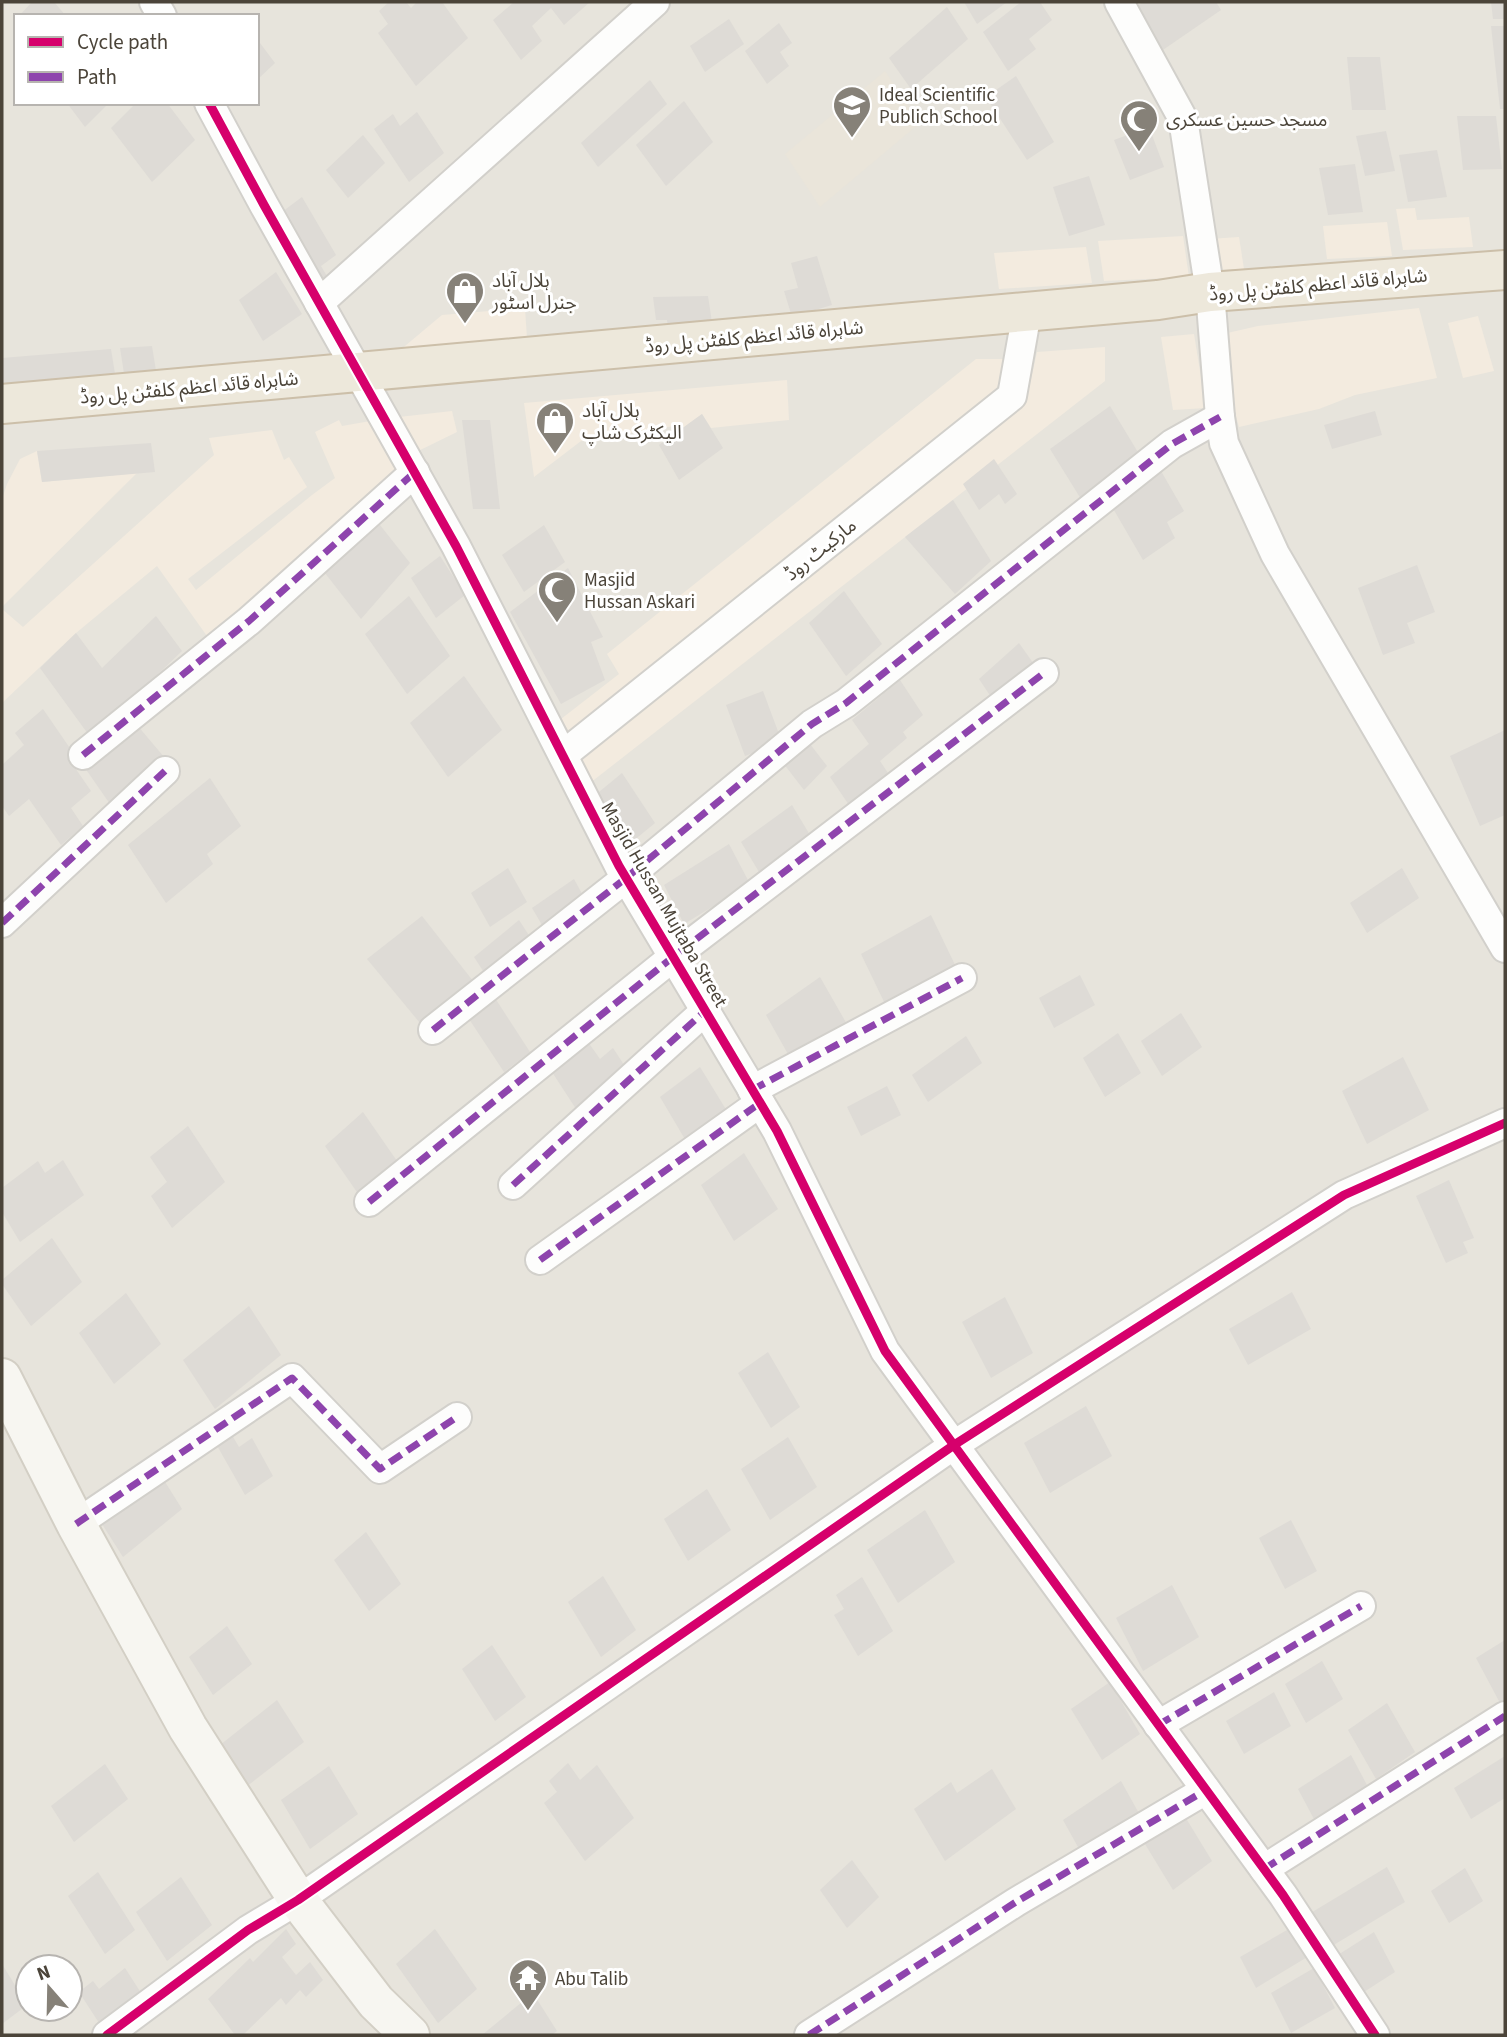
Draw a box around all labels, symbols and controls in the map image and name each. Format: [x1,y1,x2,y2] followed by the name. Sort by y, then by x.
[14,14,259,105] legend
[77,27,168,57] text: Cycle path
[77,62,117,92] text: Path
[879,82,998,131] place label: Ideal Scientific Publich School
[831,84,873,139] school or university icon: Ideal Scientific Publich School
[1118,98,1160,153] mosque icon: مسجد حسین عسکری
[1166,107,1328,134] place label: مسجد حسین عسکری
[1208,262,1429,308] street label: شاہراہ قائد اعظم کلفٹن پل روڈ
[491,268,577,317] place label: ہلال آباد جنرل اسٹور
[444,270,486,325] shop icon: ہلال آباد جنرل اسٹور
[644,314,865,360] street label: شاہراہ قائد اعظم کلفٹن پل روڈ
[79,365,300,411] street label: شاہراہ قائد اعظم کلفٹن پل روڈ
[582,398,682,447] place label: ہلال آباد الیکٹرک شاپ
[534,400,576,455] shop icon: ہلال آباد الیکٹرک شاپ
[779,513,863,588] street label: مارکیٹ روڈ
[584,567,695,616] place label: Masjid Hussan Askari
[536,569,578,624] mosque icon: Masjid Hussan Askari
[594,797,734,1013] street label: Masjid Hussan Mujtaba Street
[14,1953,84,2023] north arrow
[507,1957,549,2012] temple icon: Abu Talib
[33,1959,54,1988] text: N
[555,1966,628,1993] place label: Abu Talib

